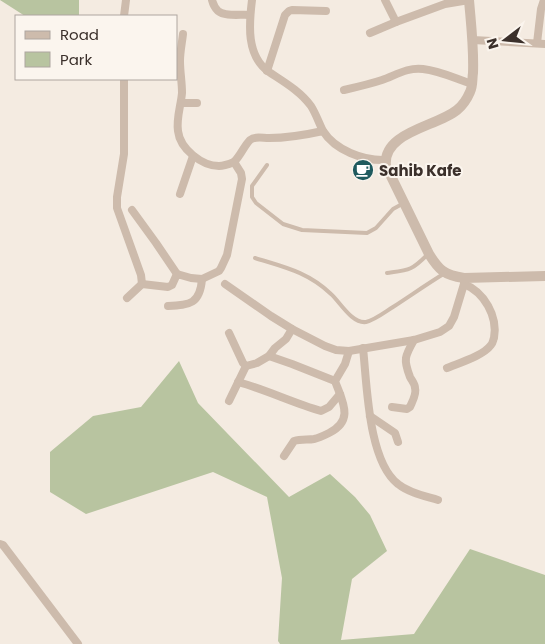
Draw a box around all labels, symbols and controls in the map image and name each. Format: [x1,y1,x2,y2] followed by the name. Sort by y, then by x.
[15,15,178,80] legend
[480,15,530,65] north arrow
[60,24,99,45] text: Road
[481,36,504,51] text: N
[60,49,92,70] text: Park
[351,158,375,182] cafe icon: Sahib Kafe
[379,160,462,181] place label: Sahib Kafe

